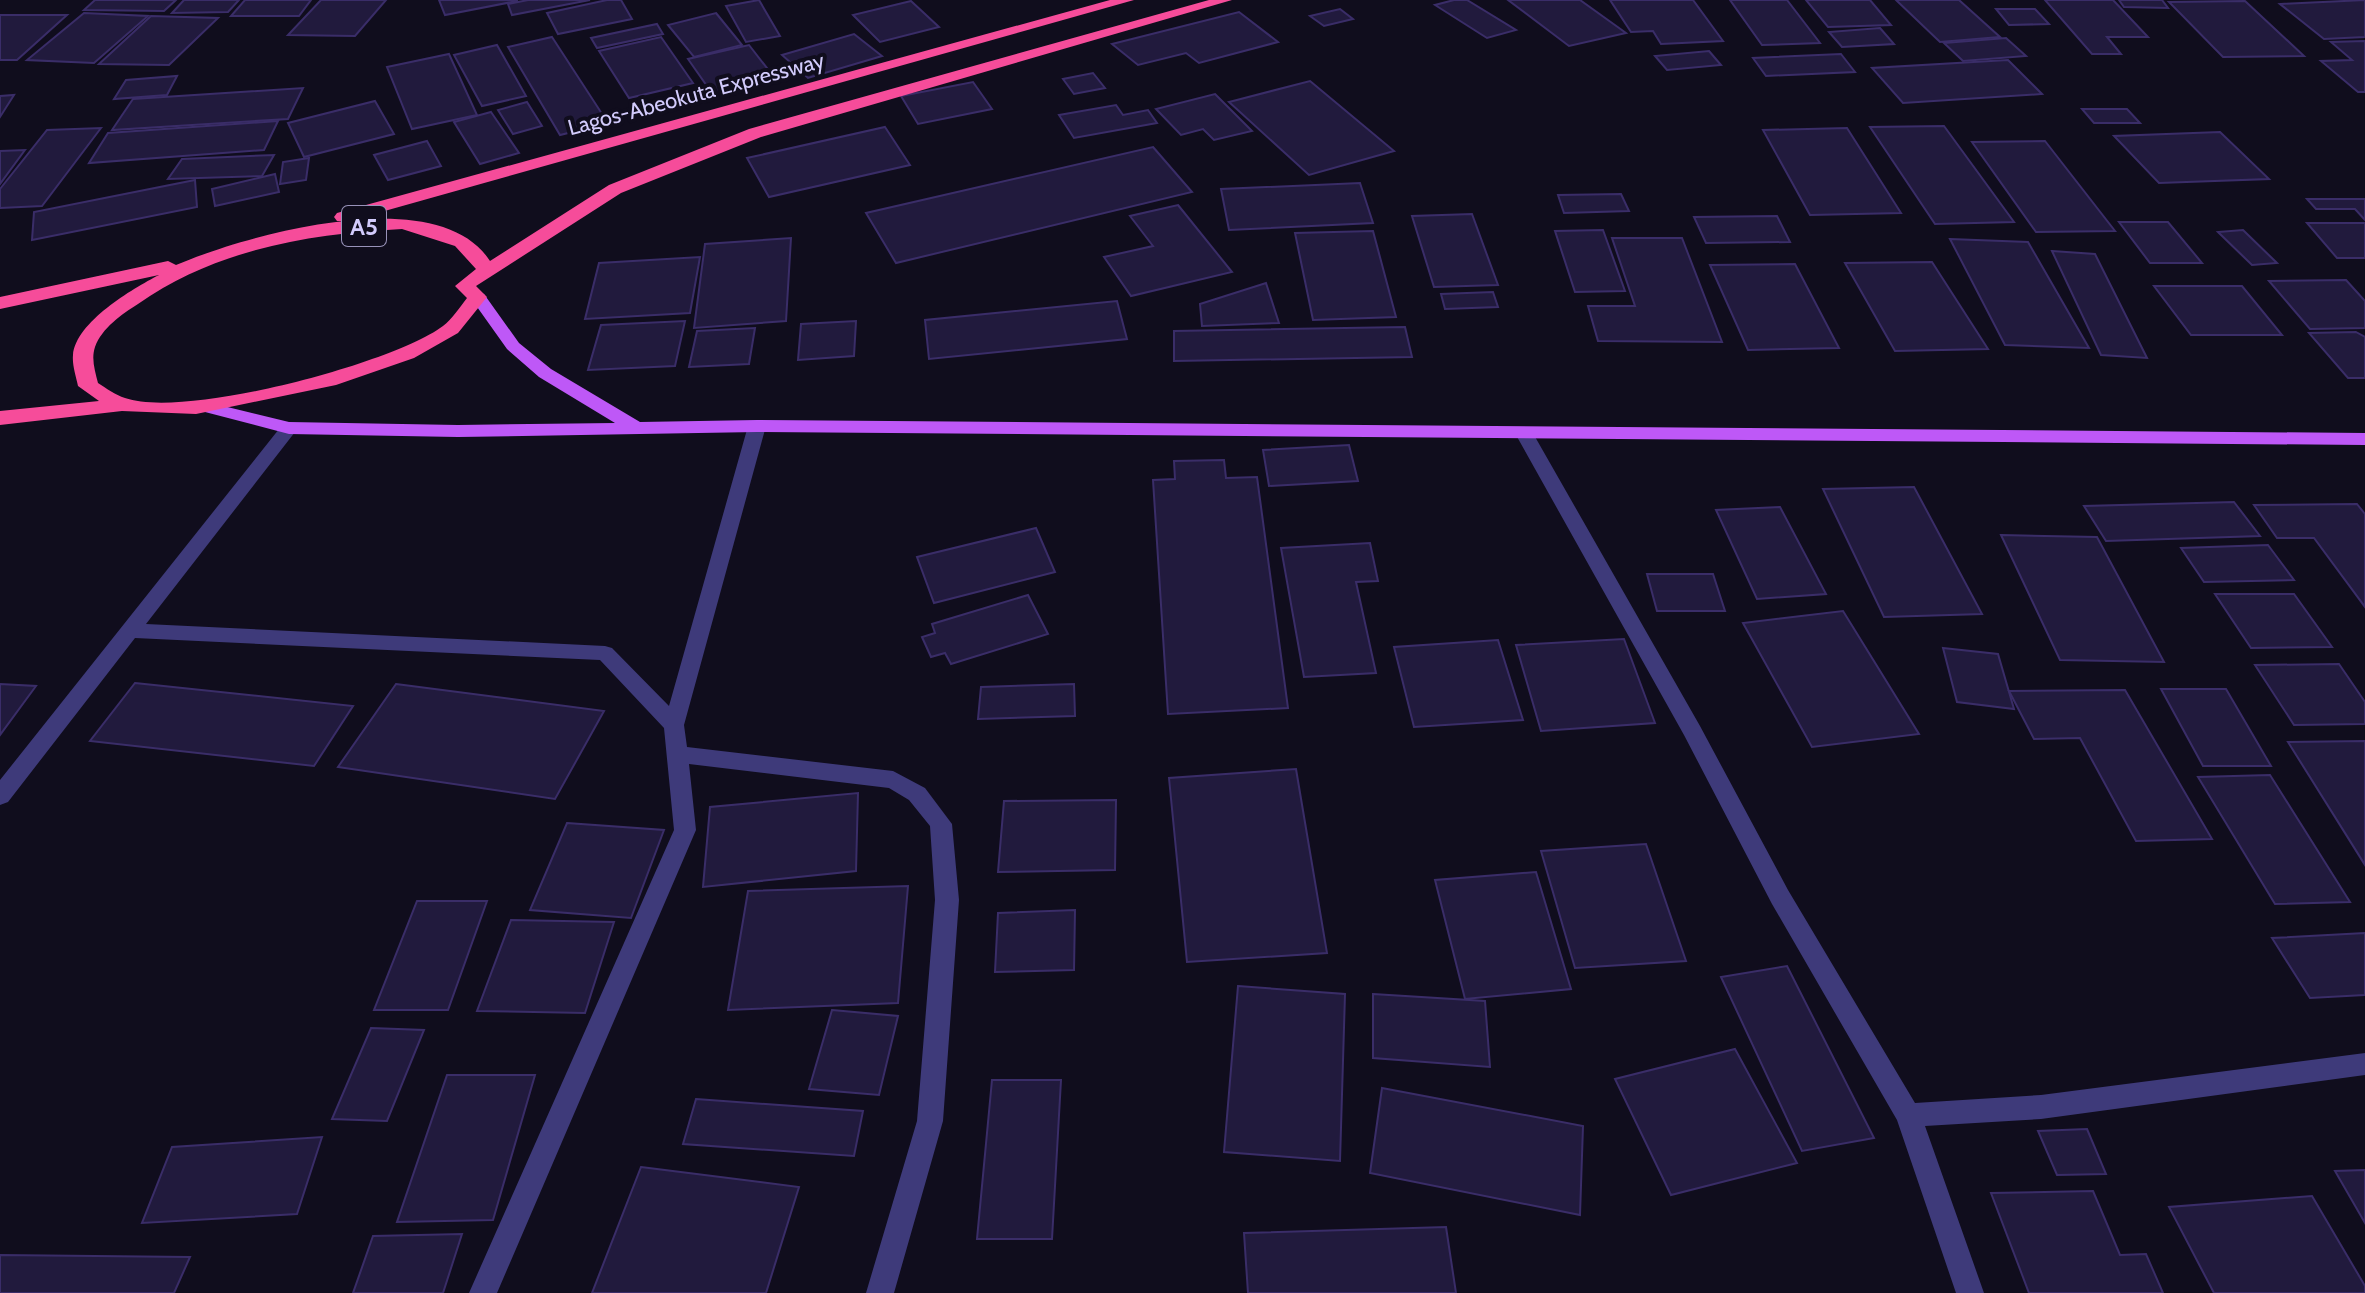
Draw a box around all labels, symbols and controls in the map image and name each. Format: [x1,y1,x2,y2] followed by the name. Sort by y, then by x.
[565,47,827,141] street label: Lagos-Abeokuta Expressway
[342,206,386,246] road number: A5

